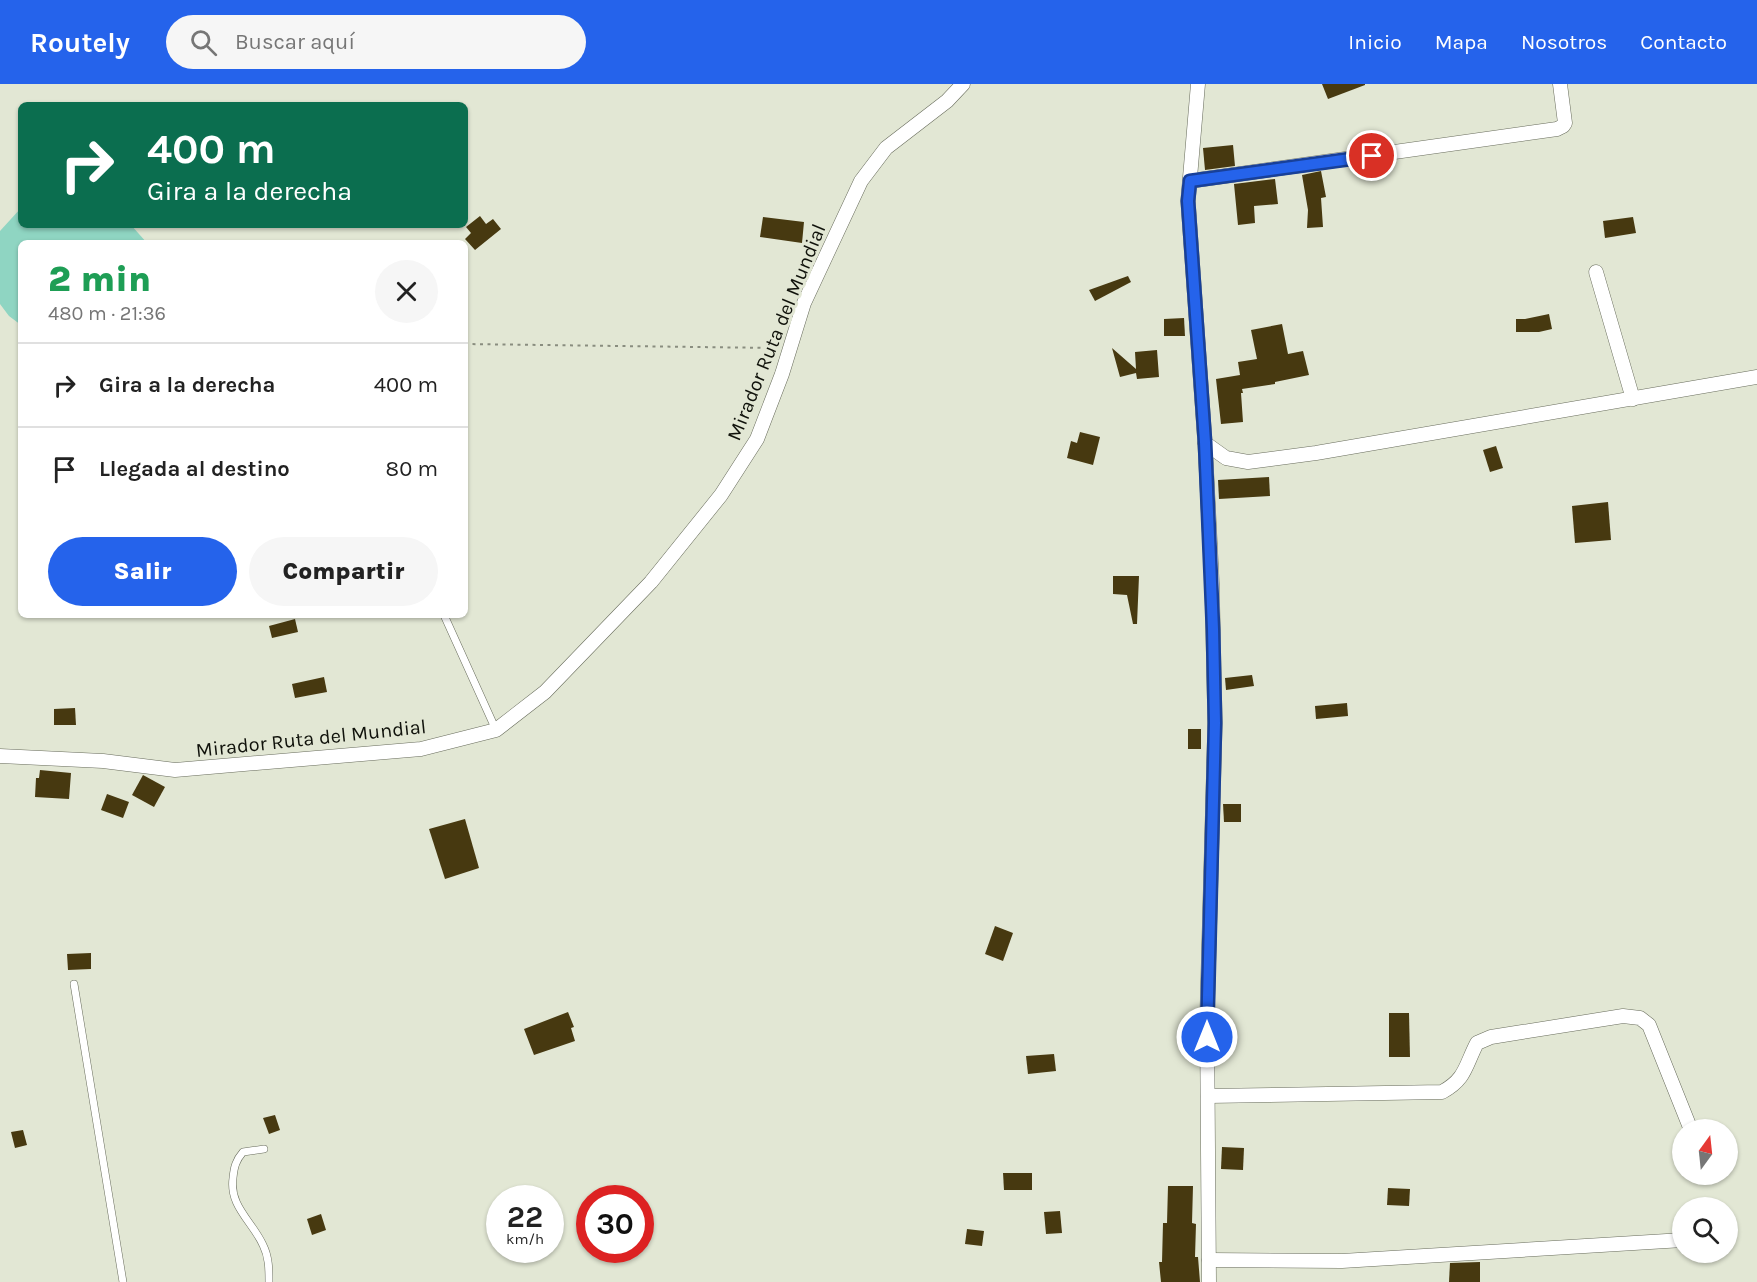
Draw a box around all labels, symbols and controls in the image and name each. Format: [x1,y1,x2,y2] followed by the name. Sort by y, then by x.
[166,15,586,69] search box
[30,26,130,59] text: Routely
[187,26,220,59] icon: search
[235,29,355,55] text: Buscar aquí
[1348,30,1402,54] text: Inicio
[1435,30,1488,54] text: Mapa
[1521,30,1607,54] text: Nosotros
[1640,30,1727,54] text: Contacto
[147,124,276,174] text: 400 m
[48,126,126,204] icon: right
[1346,130,1397,181] pin
[1355,139,1388,172] icon: arrive
[147,175,352,207] text: Gira a la derecha
[722,221,830,444] street label: Mirador Ruta del Mundial
[48,258,151,300] text: 2 min
[375,260,438,323] button: close
[48,302,166,325] text: 480 m · 21:36
[48,369,81,402] icon: right
[99,372,275,398] text: Gira a la derecha
[374,372,438,398] text: 400 m
[48,453,81,486] icon: arrive
[99,456,290,482] text: Llegada al destino
[386,456,438,482] text: 80 m
[48,537,237,606] button: Salir
[249,537,438,606] button: Compartir
[195,715,427,762] street label: Mirador Ruta del Mundial
[1175,1005,1239,1069] position arrow
[1672,1119,1738,1185] north arrow
[1672,1119,1738,1263] map controls
[576,1185,654,1263] speed limit sign: 30
[1672,1197,1738,1263] button: search
[507,1199,543,1235] text: 22
[506,1230,544,1248] text: km/h

